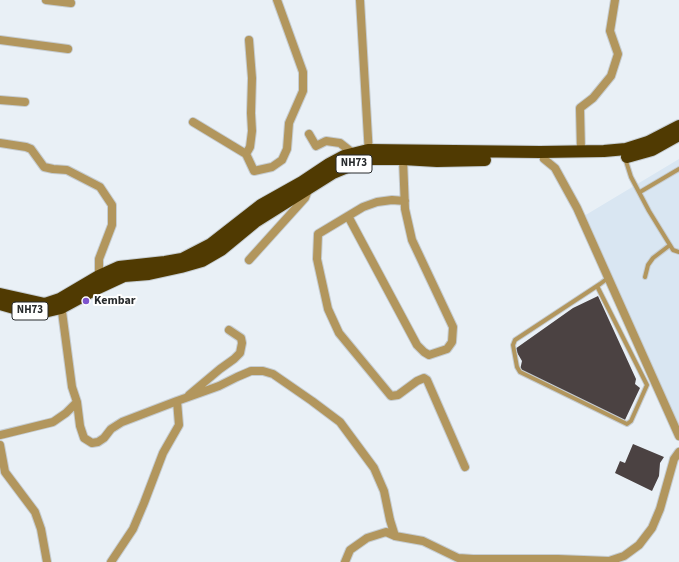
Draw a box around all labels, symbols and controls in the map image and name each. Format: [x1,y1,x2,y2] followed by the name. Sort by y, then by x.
[336,155,372,173] road number: NH73
[94,294,136,308] place label: Kembar
[81,296,91,306] marker: Kembar
[12,302,48,320] road number: NH73

